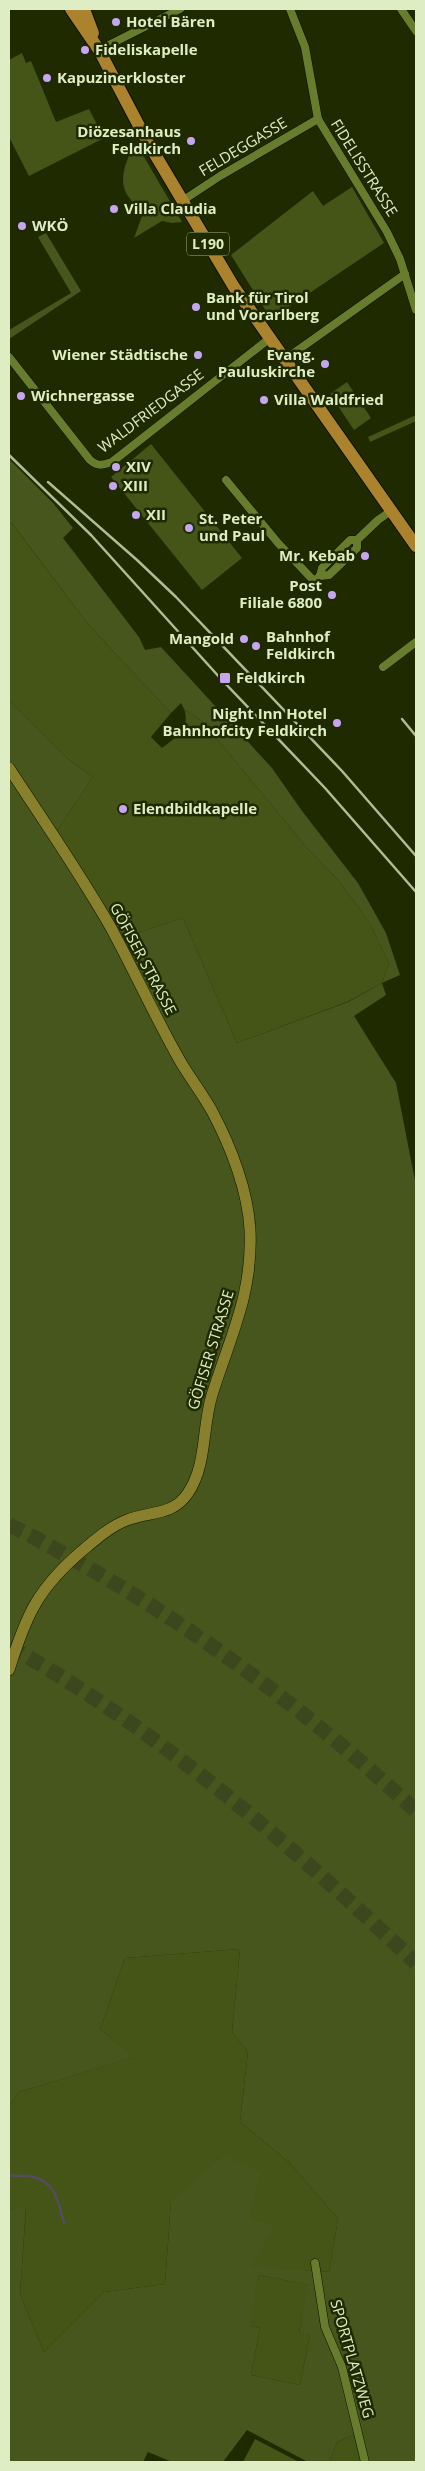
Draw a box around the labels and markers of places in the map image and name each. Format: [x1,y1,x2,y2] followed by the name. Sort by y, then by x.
[126,11,215,31] place label: Hotel Bären
[110,16,122,28] marker: Hotel Bären
[95,39,198,59] place label: Fideliskapelle
[79,44,91,56] marker: Fideliskapelle
[57,67,186,87] place label: Kapuzinerkloster
[41,72,53,84] marker: Kapuzinerkloster
[77,121,181,158] place label: Diözesanhaus Feldkirch
[185,135,197,147] marker: Diözesanhaus Feldkirch
[124,198,217,218] place label: Villa Claudia
[108,203,120,215] marker: Villa Claudia
[32,215,68,235] place label: WKÖ
[16,220,28,232] marker: WKÖ
[206,287,320,324] place label: Bank für Tirol und Vorarlberg
[190,301,202,313] marker: Bank für Tirol und Vorarlberg
[52,344,188,364] place label: Wiener Städtische
[218,344,315,381] place label: Evang. Pauluskirche
[192,349,204,361] marker: Wiener Städtische
[319,358,331,370] marker: Evang. Pauluskirche
[31,385,135,405] place label: Wichnergasse
[274,389,384,409] place label: Villa Waldfried
[15,390,27,402] marker: Wichnergasse
[258,394,270,406] marker: Villa Waldfried
[126,456,151,476] place label: XIV
[110,461,122,473] marker: XIV
[123,475,148,495] place label: XIII
[107,480,119,492] marker: XIII
[146,504,166,524] place label: XII
[199,508,265,545] place label: St. Peter und Paul
[130,509,142,521] marker: XII
[183,522,195,534] marker: St. Peter und Paul
[279,545,355,565] place label: Mr. Kebab
[359,550,371,562] marker: Mr. Kebab
[239,575,322,612] place label: Post Filiale 6800
[326,589,338,601] marker: Post Filiale 6800
[266,626,335,663] place label: Bahnhof Feldkirch
[169,628,234,648] place label: Mangold
[238,633,250,645] marker: Mangold
[250,640,262,652] marker: Bahnhof Feldkirch
[236,667,305,687] place label: Feldkirch
[218,671,232,685] marker: Feldkirch
[163,703,327,740] place label: Night Inn Hotel Bahnhofcity Feldkirch
[331,717,343,729] marker: Night Inn Hotel Bahnhofcity Feldkirch
[133,798,257,818] place label: Elendbildkapelle
[117,803,129,815] marker: Elendbildkapelle

